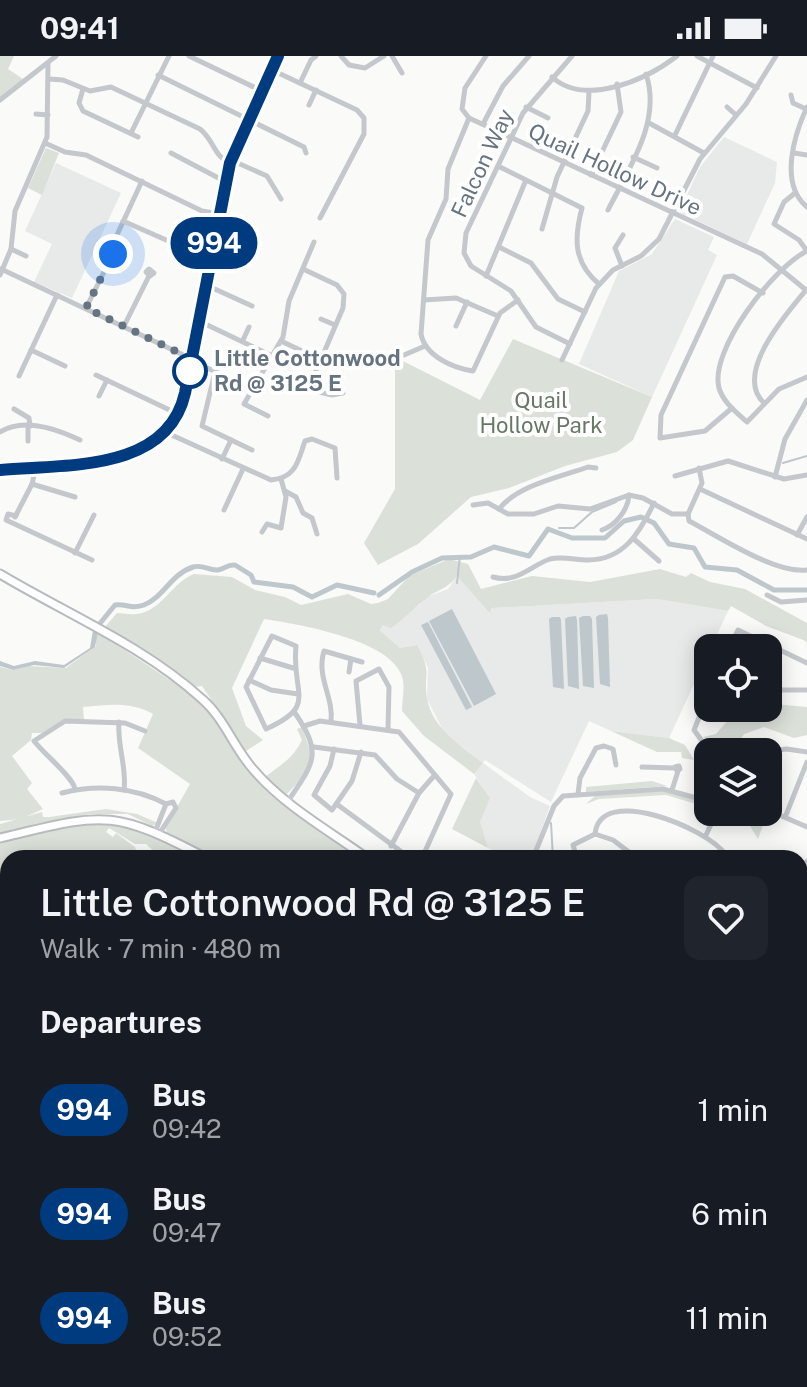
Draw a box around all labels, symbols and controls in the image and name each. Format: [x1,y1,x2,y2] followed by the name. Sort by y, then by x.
[40,10,120,46] text: 09:41
[446,104,519,221] street label: Falcon Way
[524,118,706,220] street label: Quail Hollow Drive
[168,217,260,269] line badge: 994
[186,226,242,259] text: 994
[93,234,133,274] your location
[214,345,401,396] place label: Little Cottonwood Rd @ 3125 E
[173,354,207,388] marker: Little Cottonwood Rd @ 3125 E
[479,387,603,438] park label: Quail Hollow Park
[694,634,782,826] map controls
[694,634,782,722] button: locate
[694,738,782,826] button: layers
[684,876,768,960] button: heart
[40,880,585,925] text: Little Cottonwood Rd @ 3125 E
[40,933,281,964] text: Walk · 7 min · 480 m
[40,1004,202,1040] text: Departures
[152,1077,206,1113] text: Bus
[698,1092,768,1128] text: 1 min
[56,1093,112,1126] text: 994
[152,1113,222,1144] text: 09:42
[152,1181,206,1217] text: Bus
[691,1196,768,1232] text: 6 min
[56,1197,112,1230] text: 994
[152,1217,222,1248] text: 09:47
[152,1285,206,1321] text: Bus
[685,1300,768,1336] text: 11 min
[56,1301,112,1334] text: 994
[152,1321,222,1352] text: 09:52

